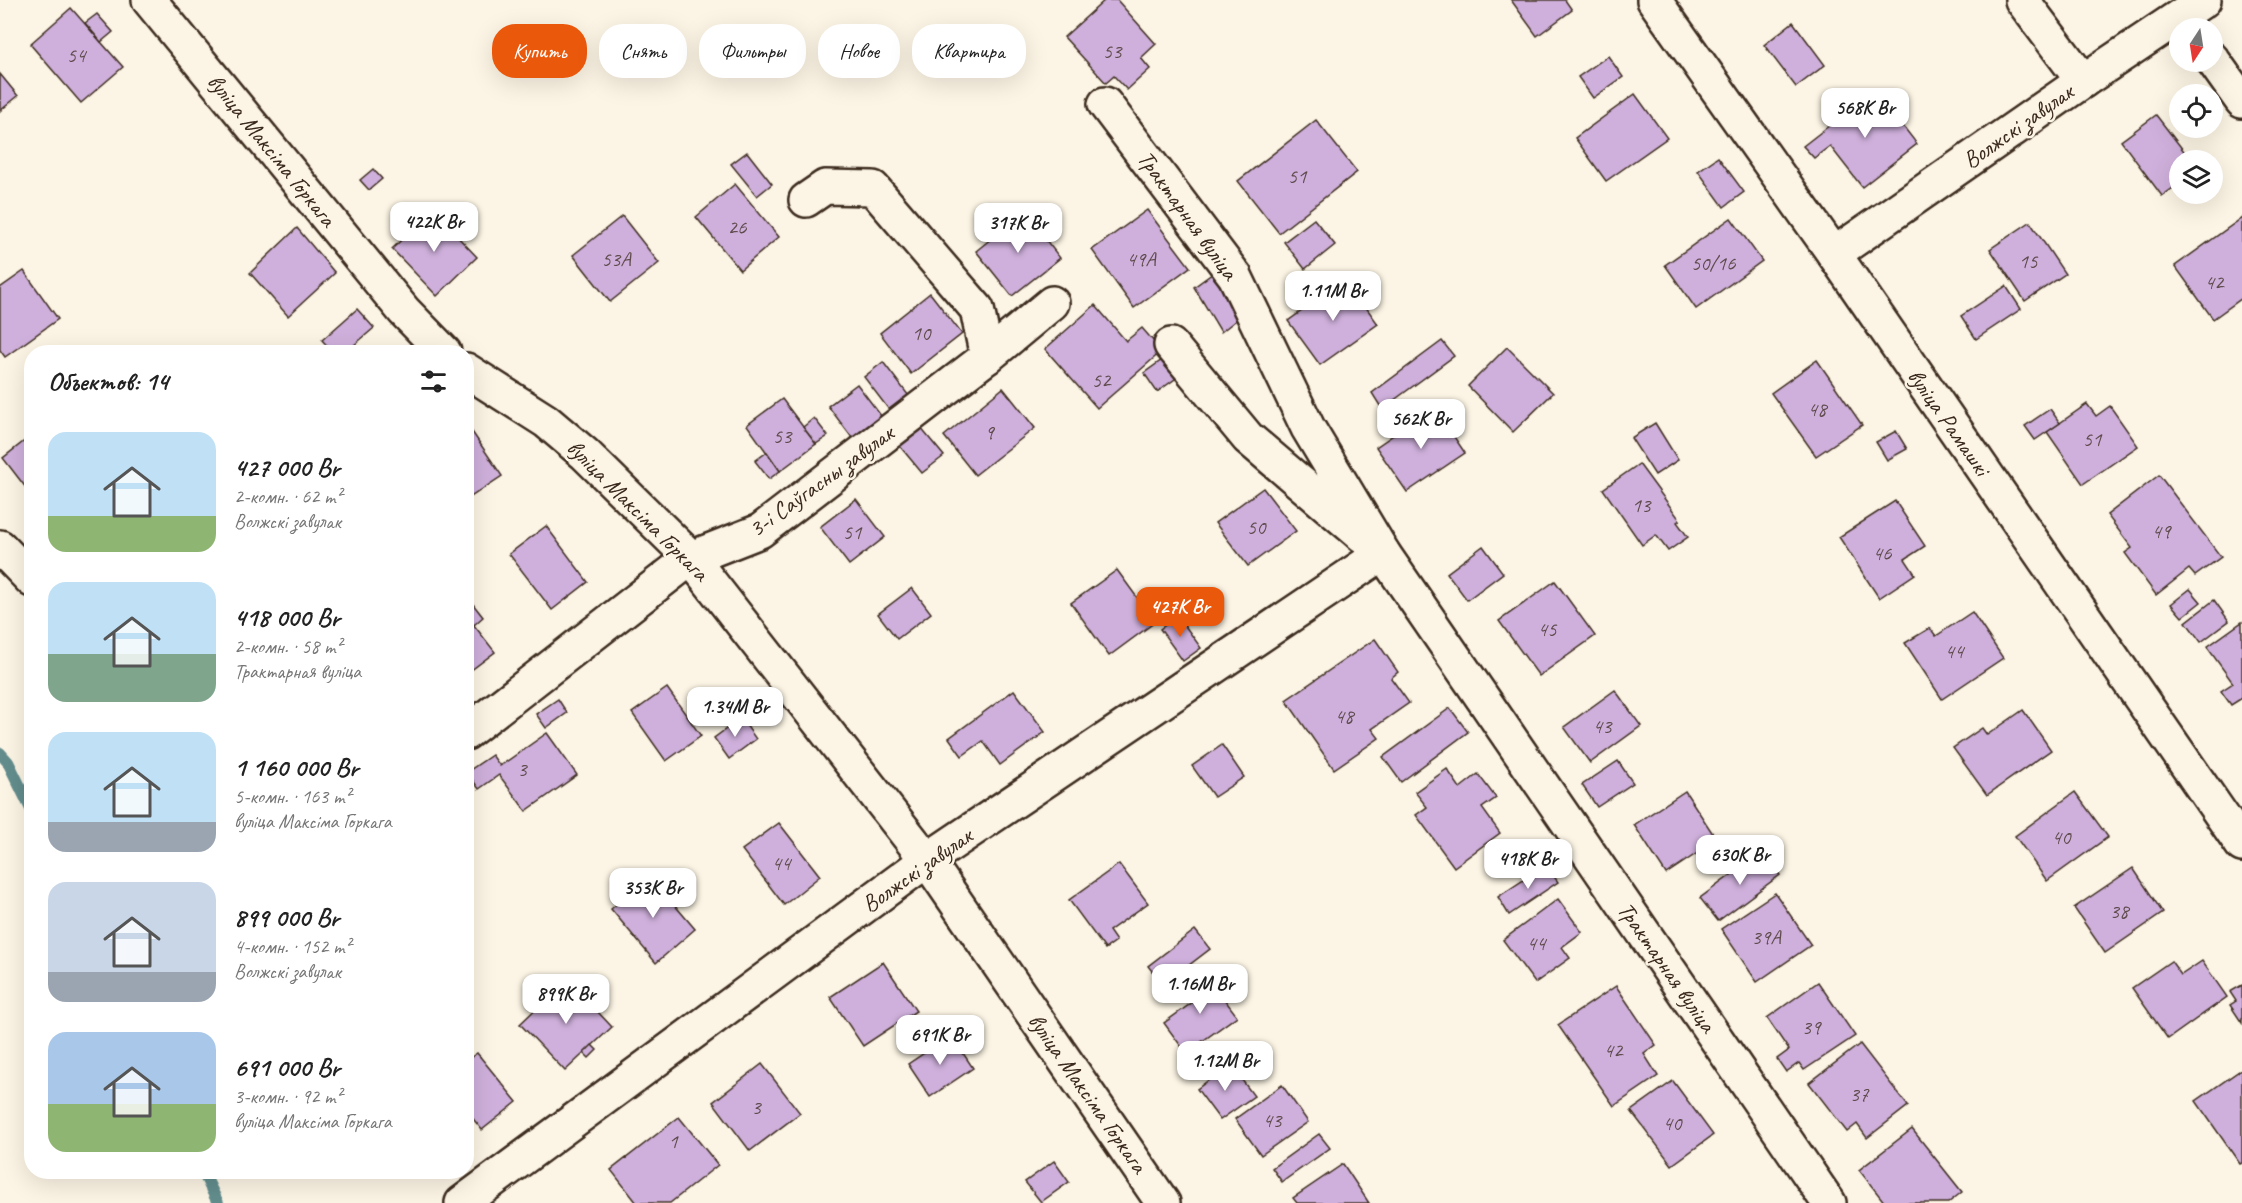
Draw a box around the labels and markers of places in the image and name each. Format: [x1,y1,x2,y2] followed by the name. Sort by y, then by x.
[1810,88,1920,139] pin: 568K Br
[379,202,489,253] pin: 422K Br
[963,203,1073,254] pin: 317K Br
[1271,271,1395,322] pin: 1.11M Br
[1366,399,1476,450] pin: 562K Br
[1125,587,1235,638] pin: 427K Br
[673,687,797,738] pin: 1.34M Br
[1685,835,1795,886] pin: 630K Br
[1473,839,1583,890] pin: 418K Br
[598,868,708,919] pin: 353K Br
[1138,964,1262,1015] pin: 1.16M Br
[511,974,621,1025] pin: 899K Br
[885,1015,995,1066] pin: 691K Br
[1163,1041,1287,1092] pin: 1.12M Br

